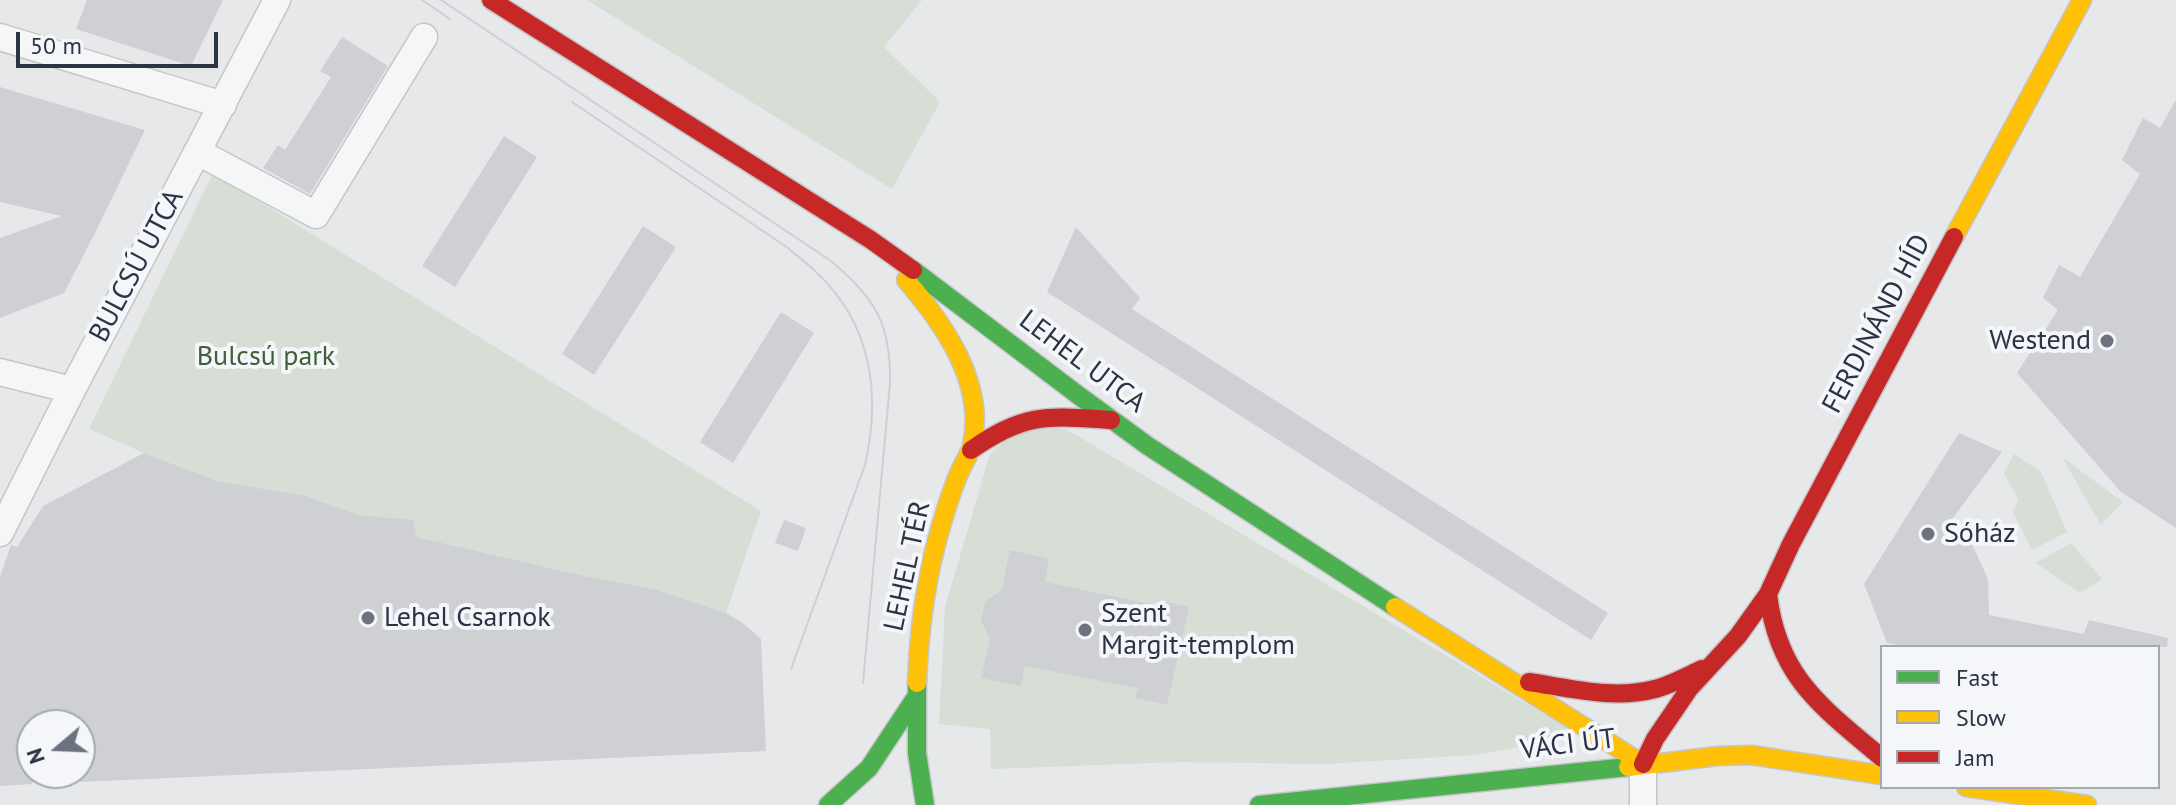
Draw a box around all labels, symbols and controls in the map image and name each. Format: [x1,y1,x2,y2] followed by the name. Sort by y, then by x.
[20,16,222,66] scale bar
[30,30,82,61] text: 50 m
[83,184,191,348] street label: BULCSÚ UTCA
[1816,229,1938,419] street label: FERDINÁND HÍD
[1012,304,1152,420] street label: LEHEL UTCA
[1989,324,2091,358] place label: Westend
[2098,332,2116,350] marker: Westend
[197,340,335,374] park label: Bulcsú park
[878,498,938,634] street label: LEHEL TÉR
[1944,517,2016,551] place label: Sóház
[1919,525,1937,543] marker: Sóház
[1101,597,1295,663] place label: Szent Margit-templom
[384,601,551,635] place label: Lehel Csarnok
[359,609,377,627] marker: Lehel Csarnok
[1076,621,1094,639] marker: Szent Margit-templom
[1880,645,2160,789] legend
[1956,662,1999,693] text: Fast
[1956,702,2006,733] text: Slow
[16,709,96,789] north arrow
[1518,722,1618,768] street label: VÁCI ÚT
[1956,742,1994,773] text: Jam
[20,745,51,768] text: N

